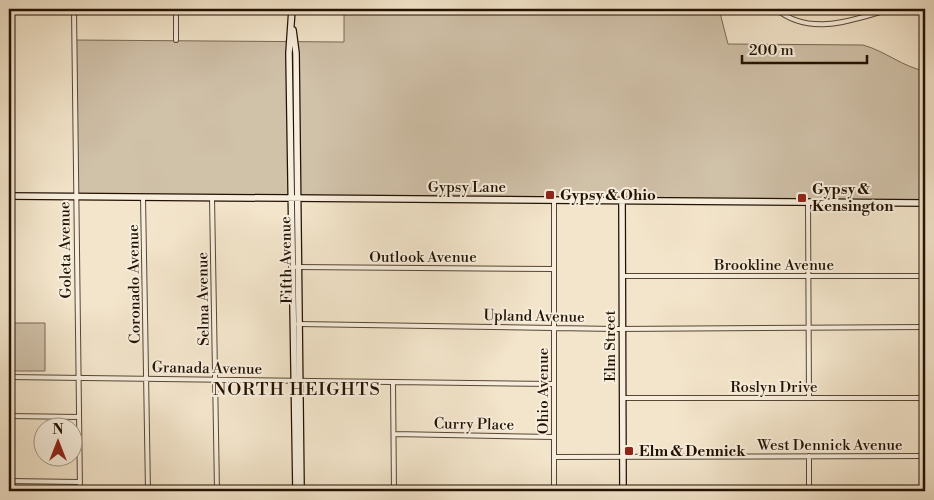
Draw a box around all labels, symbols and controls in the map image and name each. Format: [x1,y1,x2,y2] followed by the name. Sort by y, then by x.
[742,32,866,64] scale bar
[749,41,794,60] text: 200 m
[428,178,506,197] street label: Gypsy Lane
[812,180,894,216] place label: Gypsy & Kensington
[560,186,656,205] place label: Gypsy & Ohio
[544,189,556,201] marker: Gypsy & Ohio
[796,192,808,204] marker: Gypsy & Kensington
[55,201,76,299] street label: Goleta Avenue
[276,216,297,304] street label: Fifth Avenue
[124,224,145,344] street label: Coronado Avenue
[369,248,477,267] street label: Outlook Avenue
[193,252,214,346] street label: Selma Avenue
[713,256,834,275] street label: Brookline Avenue
[483,306,585,327] street label: Upland Avenue
[601,309,620,382] street label: Elm Street
[534,348,553,434] street label: Ohio Avenue
[152,358,262,379] street label: Granada Avenue
[213,378,381,401] district label: NORTH HEIGHTS
[730,378,818,397] street label: Roslyn Drive
[434,414,514,435] street label: Curry Place
[32,418,82,468] north arrow
[52,421,64,439] text: N
[756,436,903,455] street label: West Dennick Avenue
[639,442,746,461] place label: Elm & Dennick
[623,445,635,457] marker: Elm & Dennick

